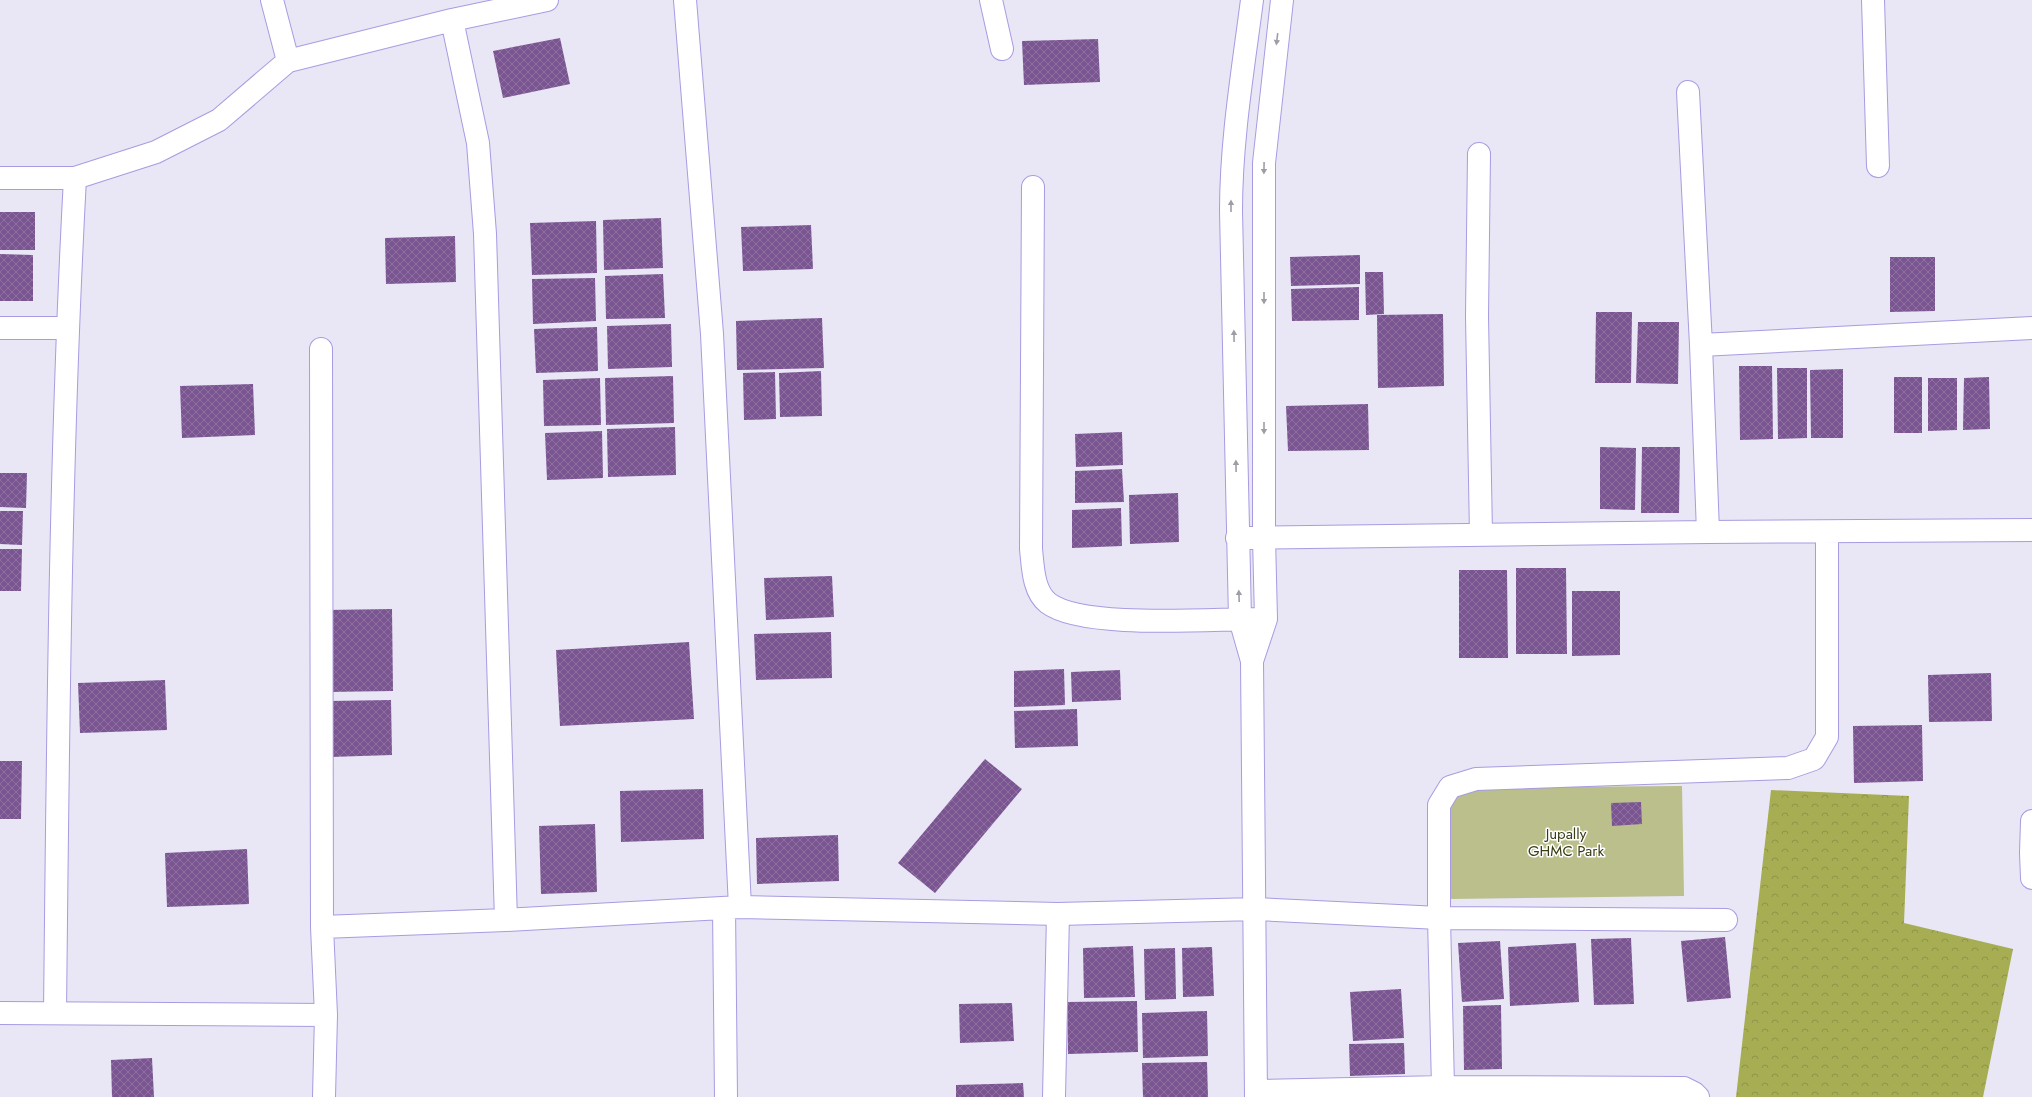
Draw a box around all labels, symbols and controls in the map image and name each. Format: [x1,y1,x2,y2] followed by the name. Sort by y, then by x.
[1274,33,1280,45] one-way arrow
[1261,162,1267,175] one-way arrow
[1228,199,1234,212] one-way arrow
[1261,292,1267,305] one-way arrow
[1231,329,1237,342] one-way arrow
[1261,422,1267,435] one-way arrow
[1233,459,1239,472] one-way arrow
[1236,590,1243,602] one-way arrow
[1528,823,1604,862] park label: Jupally GHMC Park

